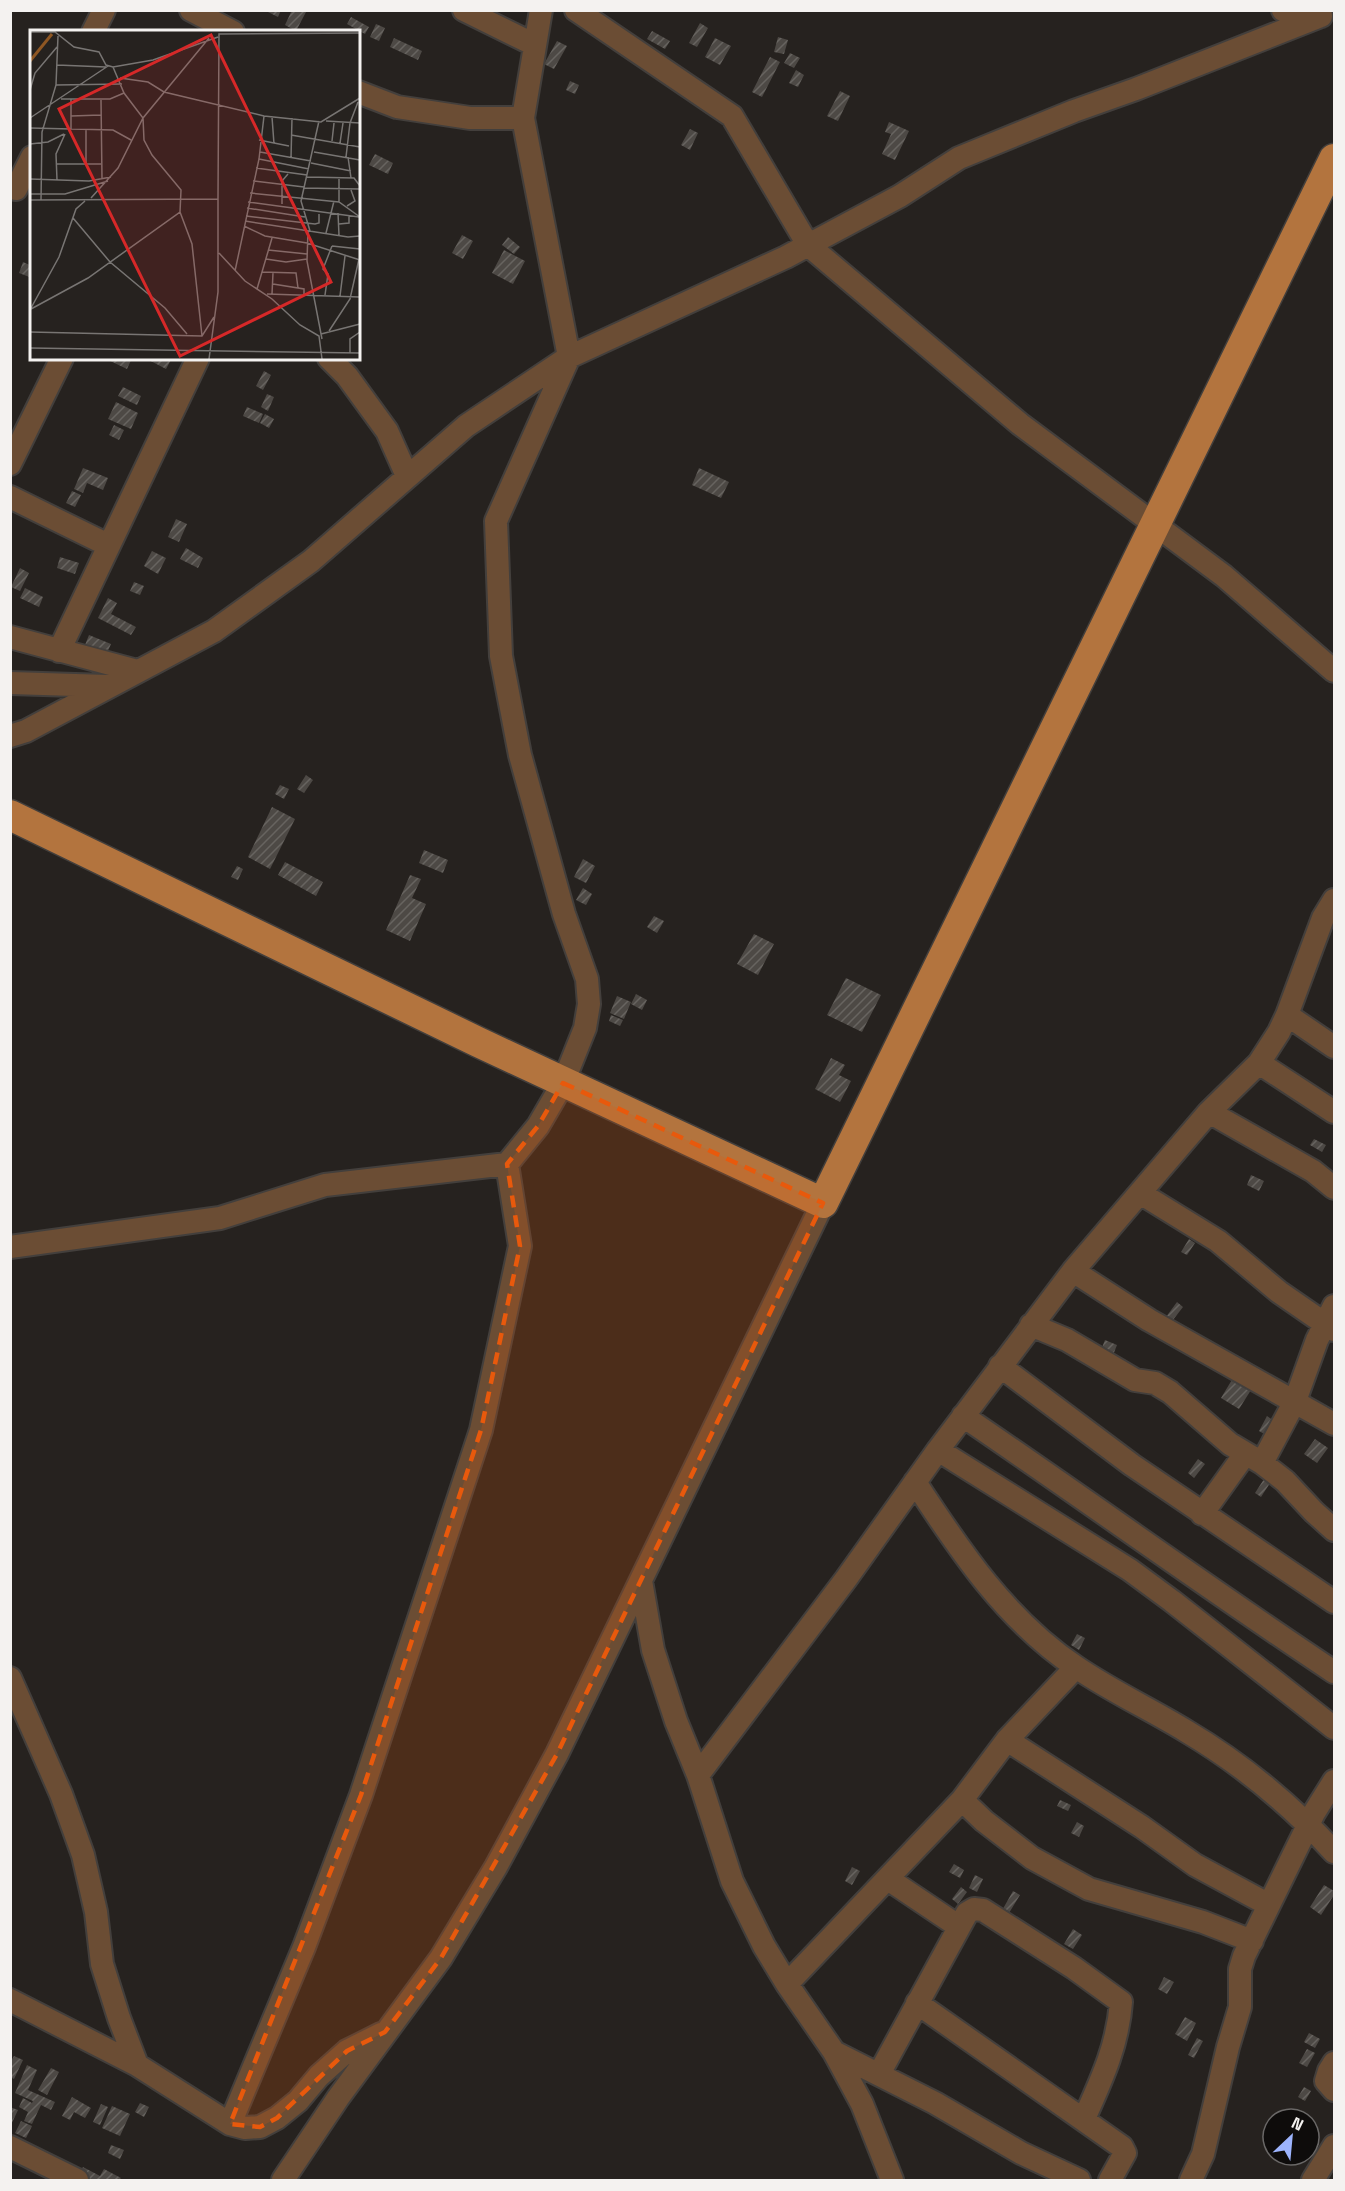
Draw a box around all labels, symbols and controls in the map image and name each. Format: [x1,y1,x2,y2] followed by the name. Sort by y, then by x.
[30,30,360,360] inset map
[1261,2107,1321,2167] north arrow
[1288,2112,1307,2136] text: N

